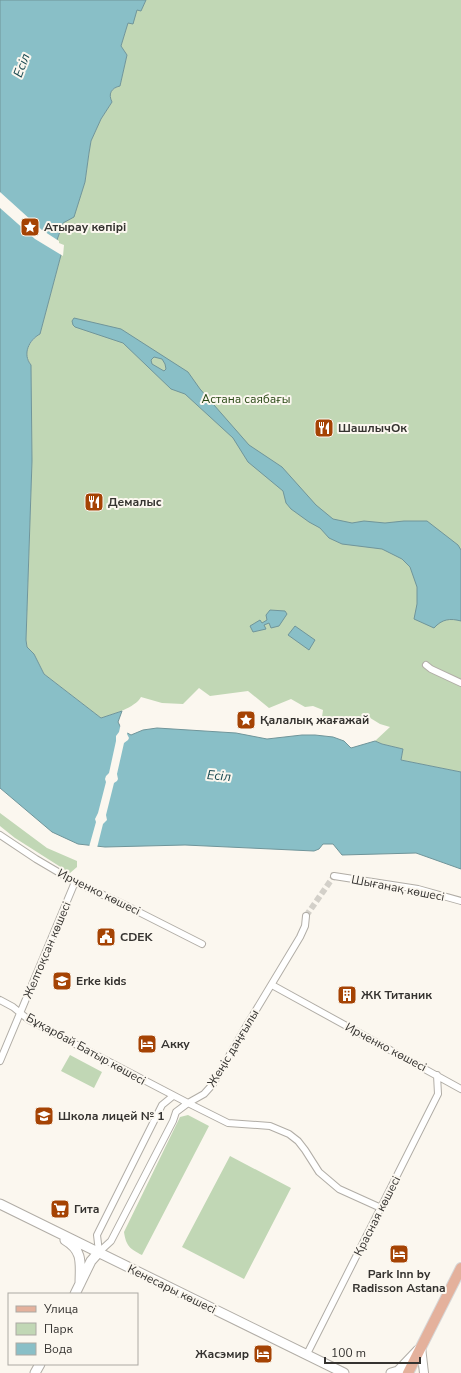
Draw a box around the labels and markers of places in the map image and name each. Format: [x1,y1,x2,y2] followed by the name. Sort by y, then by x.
[19,216,41,238] place icon: Атырау көпірі
[44,219,126,235] place label: Атырау көпірі
[313,417,335,439] restaurant icon: ШашлычОк
[338,420,407,436] place label: ШашлычОк
[83,491,105,513] restaurant icon: Демалыс
[108,494,162,510] place label: Демалыс
[235,709,257,731] place icon: Қалалық жағажай
[260,712,369,728] place label: Қалалық жағажай
[95,926,117,948] public building icon: CDEK
[120,929,153,945] place label: CDEK
[51,970,73,992] school or university icon: Erke kids
[76,973,127,989] place label: Erke kids
[336,984,358,1006] building icon: ЖК Титаник
[361,987,432,1003] place label: ЖК Титаник
[136,1033,158,1055] hotel icon: Акку
[161,1036,190,1052] place label: Акку
[33,1105,55,1127] school or university icon: Школа лицей № 1
[58,1108,164,1124] place label: Школа лицей № 1
[49,1198,71,1220] supermarket icon: Гита
[74,1201,99,1217] place label: Гита
[388,1243,410,1265] hotel icon: Park Inn by Radisson Astana
[352,1266,446,1296] place label: Park Inn by Radisson Astana
[252,1343,274,1365] hotel icon: Жасэмир
[195,1346,249,1362] place label: Жасэмир

